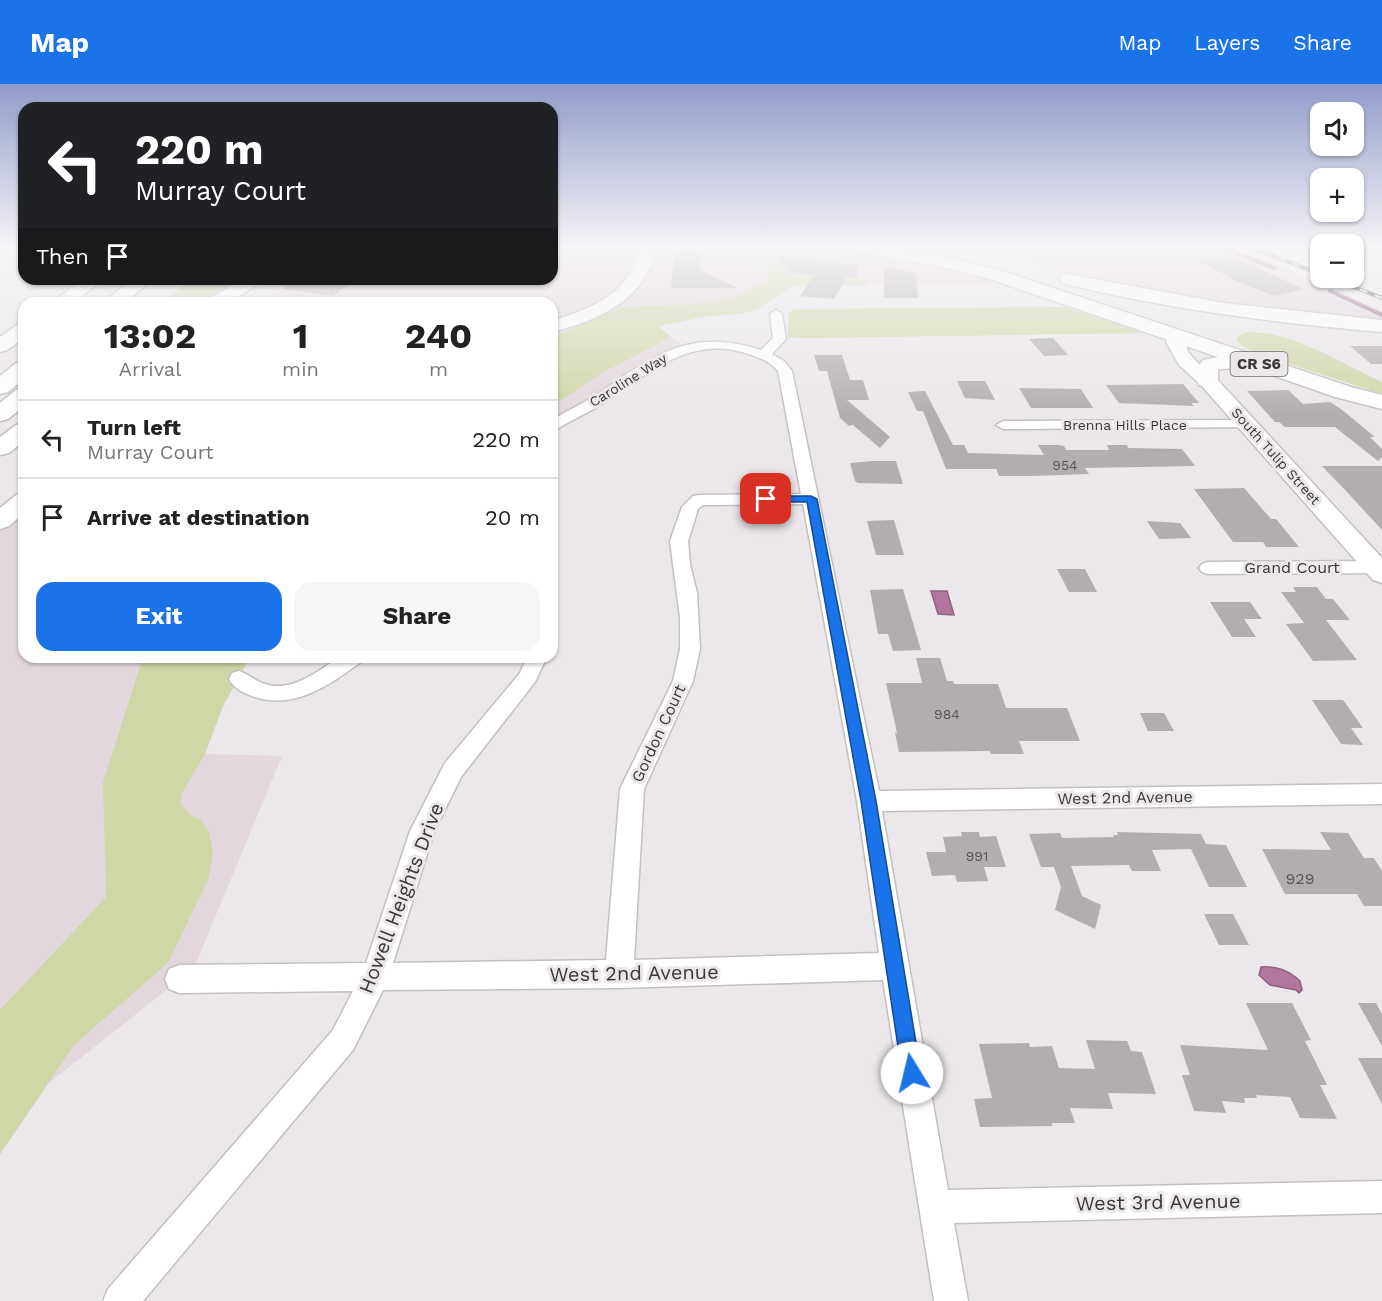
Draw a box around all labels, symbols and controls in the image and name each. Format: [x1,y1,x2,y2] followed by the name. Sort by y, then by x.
[30,26,89,59] text: Map
[1118,30,1161,55] text: Map
[1194,30,1260,55] text: Layers
[1293,30,1352,55] text: Share
[1310,102,1364,288] map controls
[1310,102,1364,156] button: sound
[135,125,264,174] text: 220 m
[36,126,114,204] icon: left
[1310,168,1364,222] button: +
[135,175,306,207] text: Murray Court
[1310,234,1364,288] button: −
[101,240,134,273] icon: arrive
[36,244,89,269] text: Then
[104,315,196,357] text: 13:02
[293,315,308,357] text: 1
[405,315,472,357] text: 240
[586,349,670,410] street label: Caroline Way
[1230,352,1288,376] road number: CR S6
[119,357,181,381] text: Arrival
[282,357,319,381] text: min
[429,357,448,381] text: m
[1228,404,1324,508] street label: South Tulip Street
[87,415,181,440] text: Turn left
[1063,417,1187,433] street label: Brenna Hills Place
[36,423,69,456] icon: left
[472,427,540,452] text: 220 m
[87,440,214,464] text: Murray Court
[1052,457,1078,473] house number: 954
[740,473,791,524] pin
[749,482,782,515] icon: arrive
[36,501,69,534] icon: arrive
[87,505,310,530] text: Arrive at destination
[485,505,540,530] text: 20 m
[1244,558,1340,577] street label: Grand Court
[36,582,282,651] button: Exit
[294,582,540,651] button: Share
[628,681,690,785] street label: Gordon Court
[934,706,960,722] house number: 984
[1057,787,1193,808] street label: West 2nd Avenue
[354,799,448,997] street label: Howell Heights Drive
[966,848,988,864] house number: 991
[1285,869,1315,888] house number: 929
[549,960,719,986] street label: West 2nd Avenue
[880,1041,944,1105] position arrow
[1075,1189,1241,1215] street label: West 3rd Avenue

